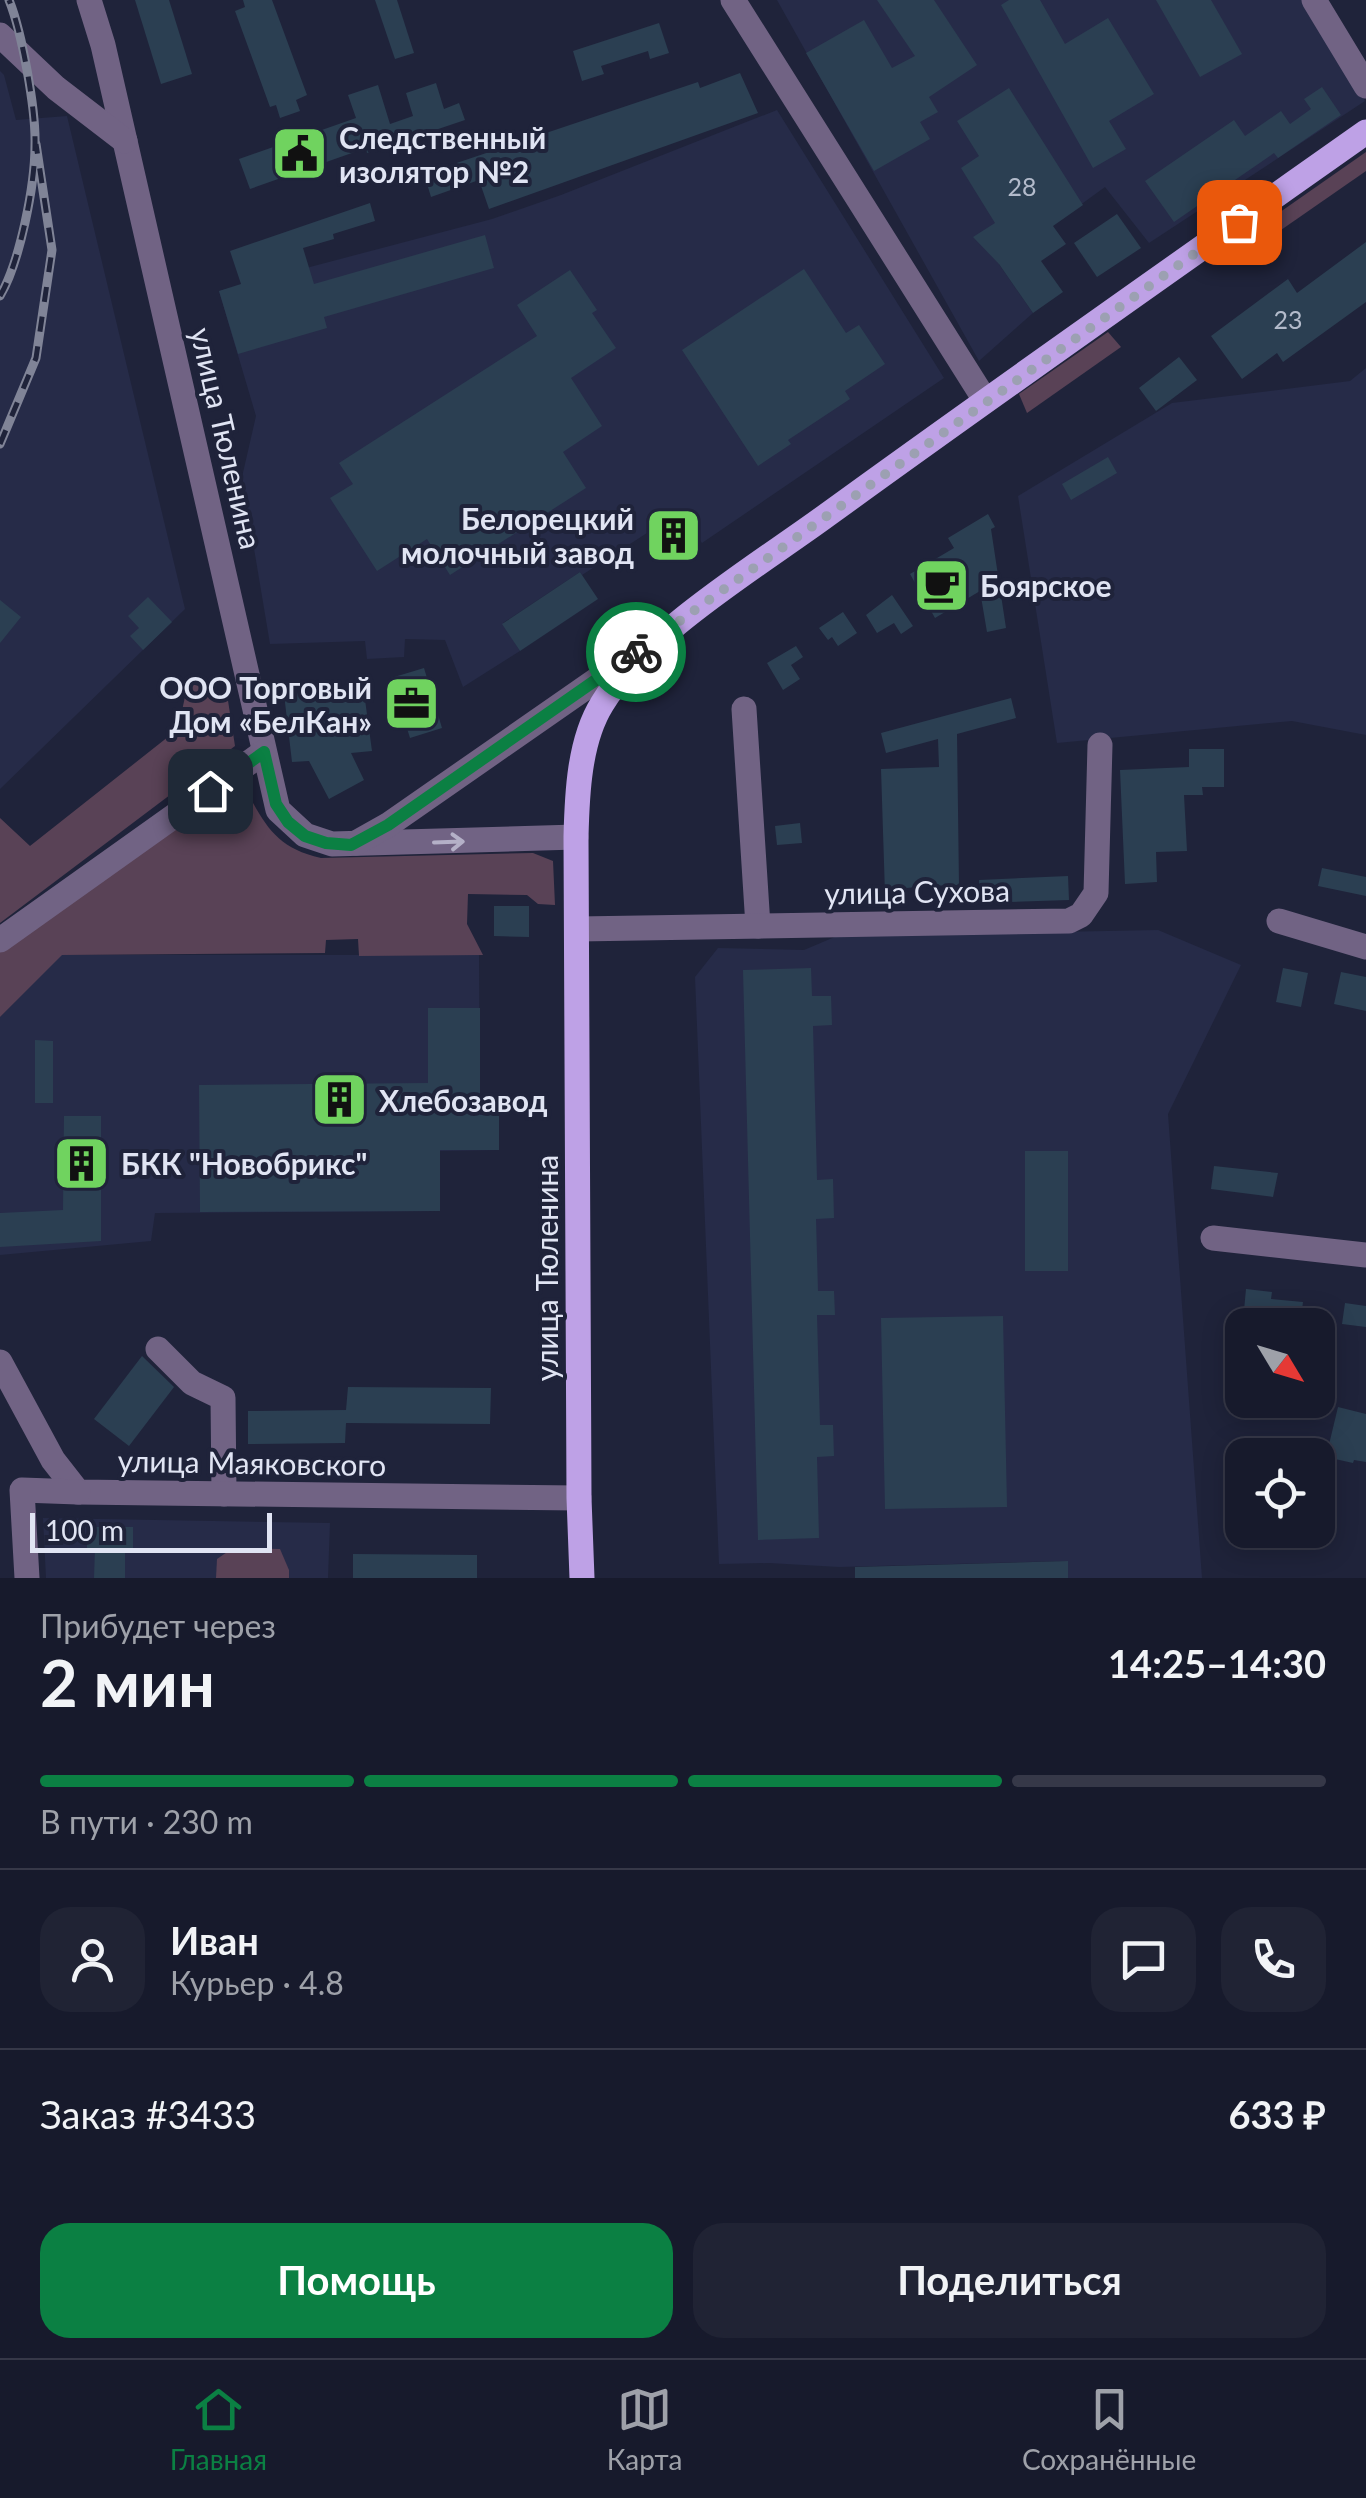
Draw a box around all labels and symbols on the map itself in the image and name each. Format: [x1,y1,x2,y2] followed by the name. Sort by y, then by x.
[339,119,546,189] place label: Следственный изолятор №2
[270,124,330,184] public building icon: Следственный изолятор №2
[1007,171,1037,201] house number: 28
[1197,180,1282,265] pin
[1273,304,1303,334] house number: 23
[184,324,270,552] street label: улица Тюленина
[401,500,634,570] place label: Белорецкий молочный завод
[643,505,703,565] building icon: Белорецкий молочный завод
[911,555,971,615] cafe icon: Боярское
[980,567,1112,603] place label: Боярское
[586,602,686,702] courier
[159,669,372,739] place label: ООО Торговый Дом «БелКан»
[381,674,441,734] office icon: ООО Торговый Дом «БелКан»
[168,749,253,834] pin
[432,832,464,851] one-way arrow
[824,871,1010,911] street label: улица Сухова
[310,1070,370,1130] building icon: Хлебозавод
[379,1082,548,1118] place label: Хлебозавод
[52,1133,112,1193] building icon: БКК "Новобрикс"
[121,1145,367,1181] place label: БКК "Новобрикс"
[528,1155,564,1381] street label: улица Тюленина
[1225,1308,1335,1418] north arrow
[117,1442,387,1482] street label: улица Маяковского
[30,1508,272,1552] scale bar

